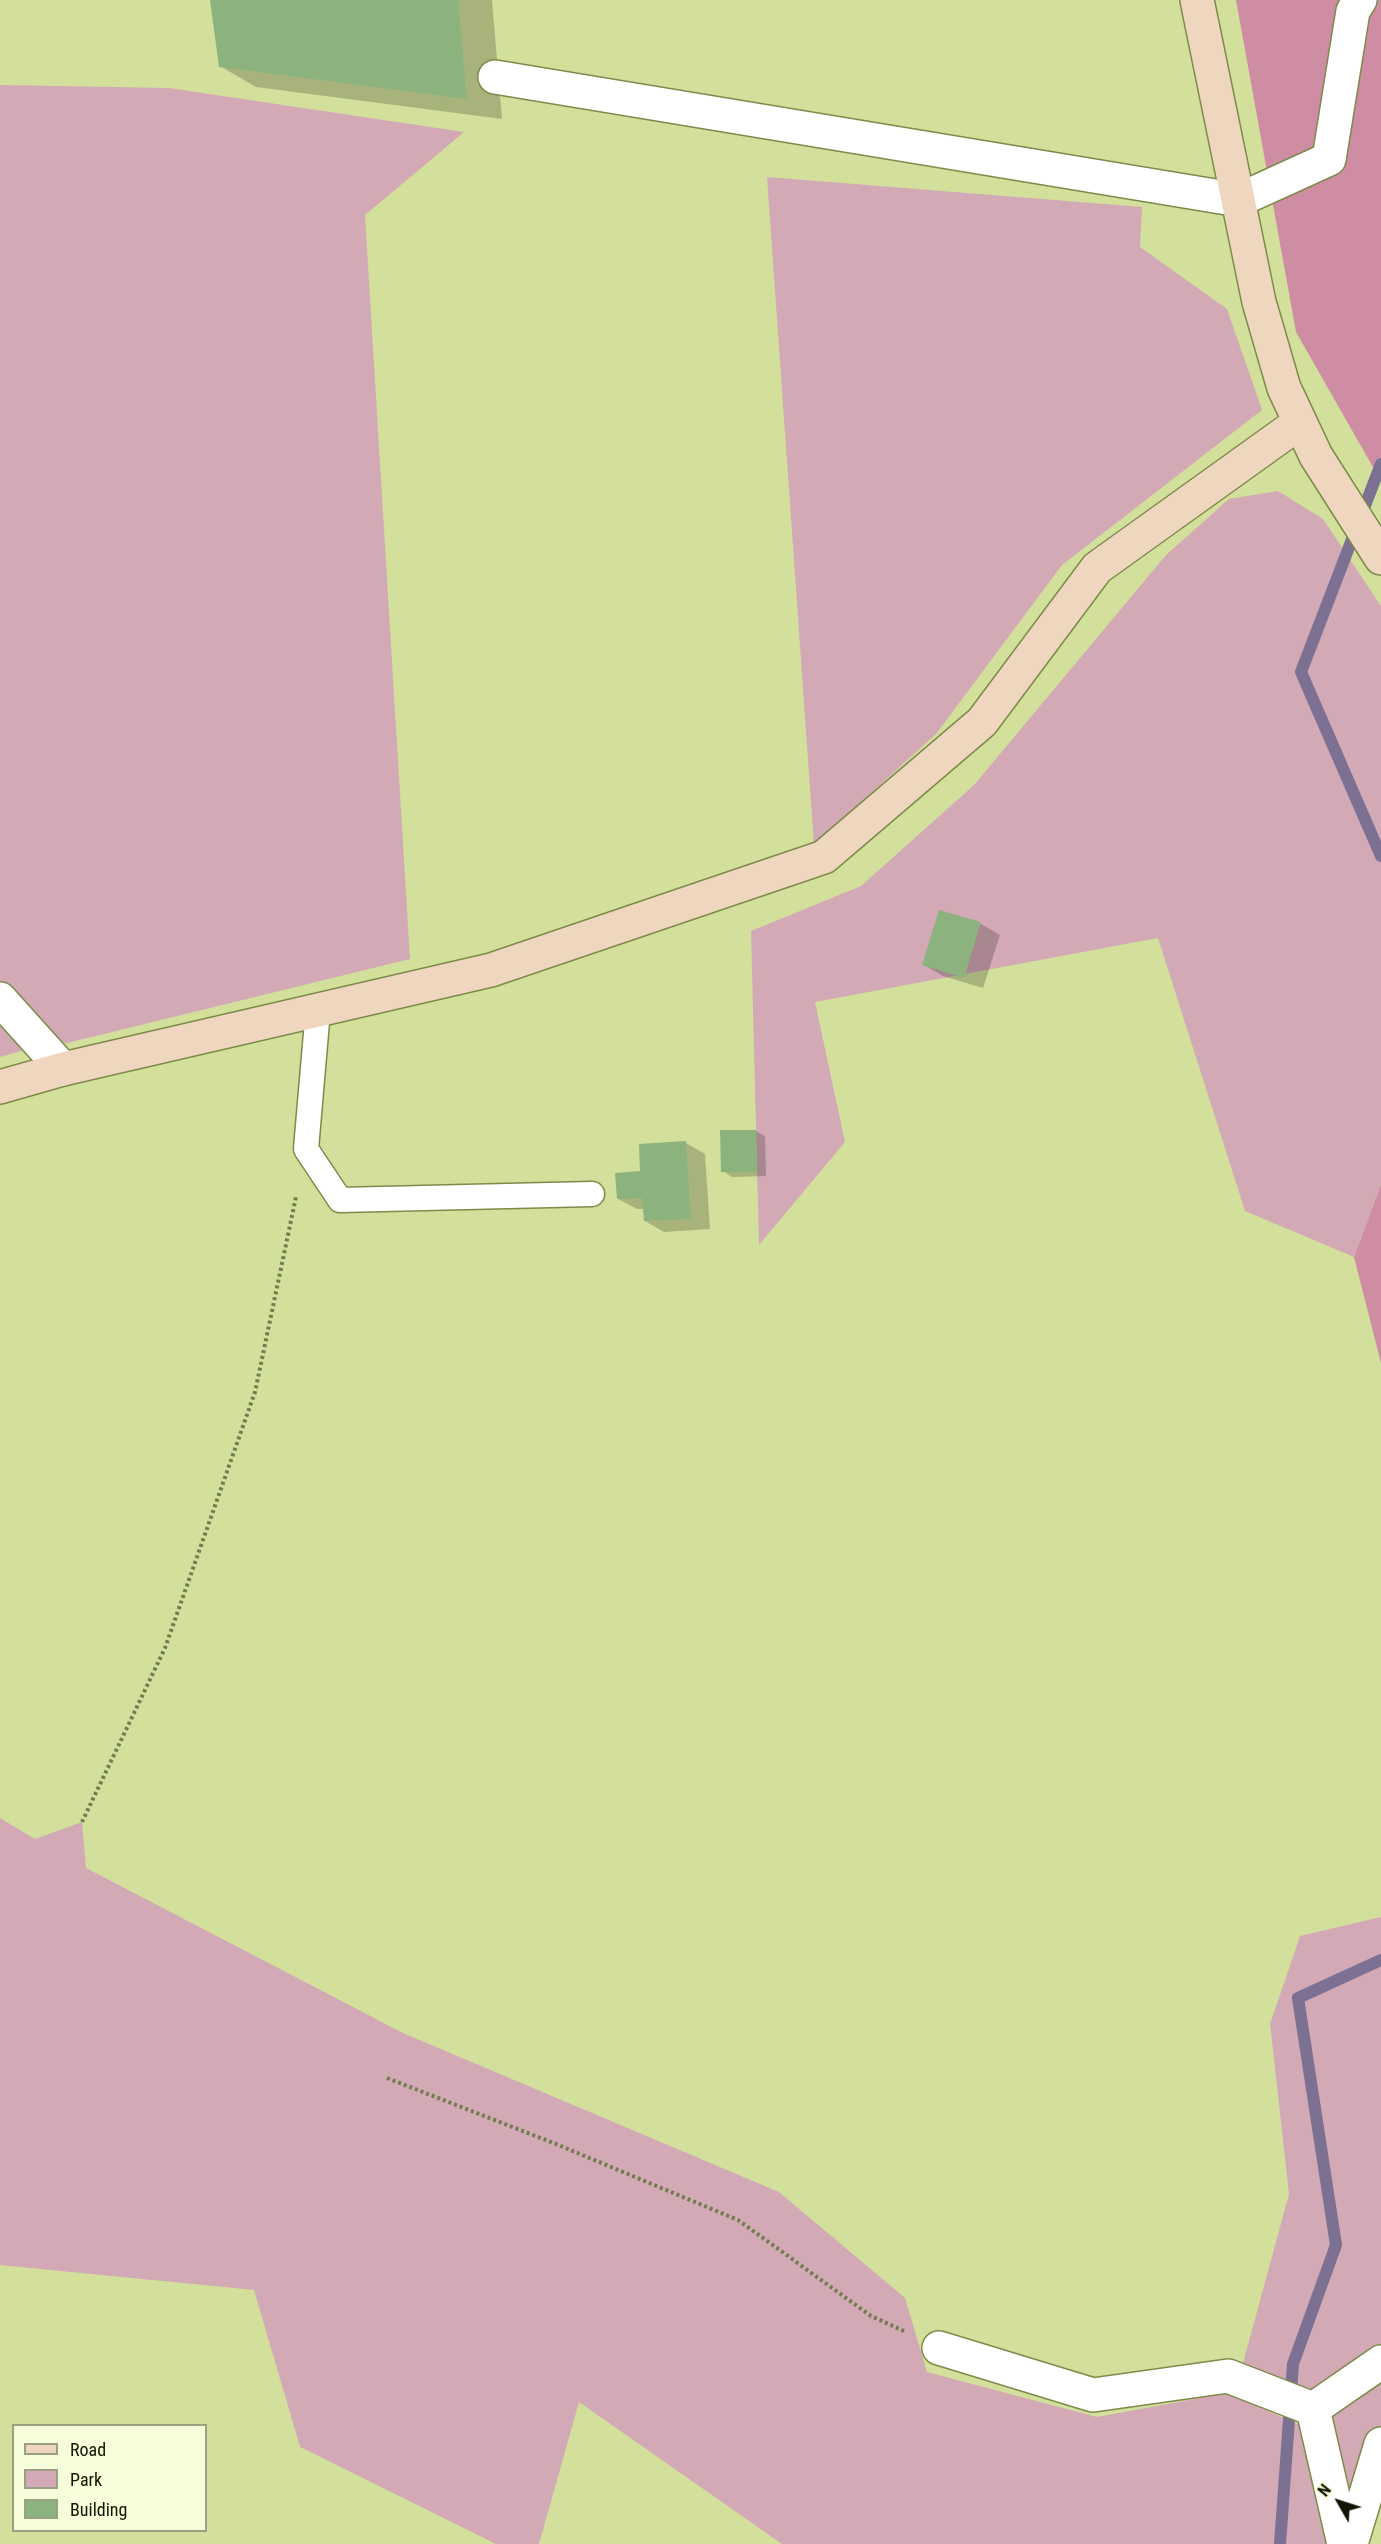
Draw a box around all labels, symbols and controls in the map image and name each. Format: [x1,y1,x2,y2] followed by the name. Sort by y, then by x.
[12,2424,207,2532] legend
[70,2439,106,2460] text: Road
[70,2469,102,2490] text: Park
[1309,2472,1369,2532] north arrow
[1314,2481,1335,2500] text: N
[70,2499,127,2520] text: Building

